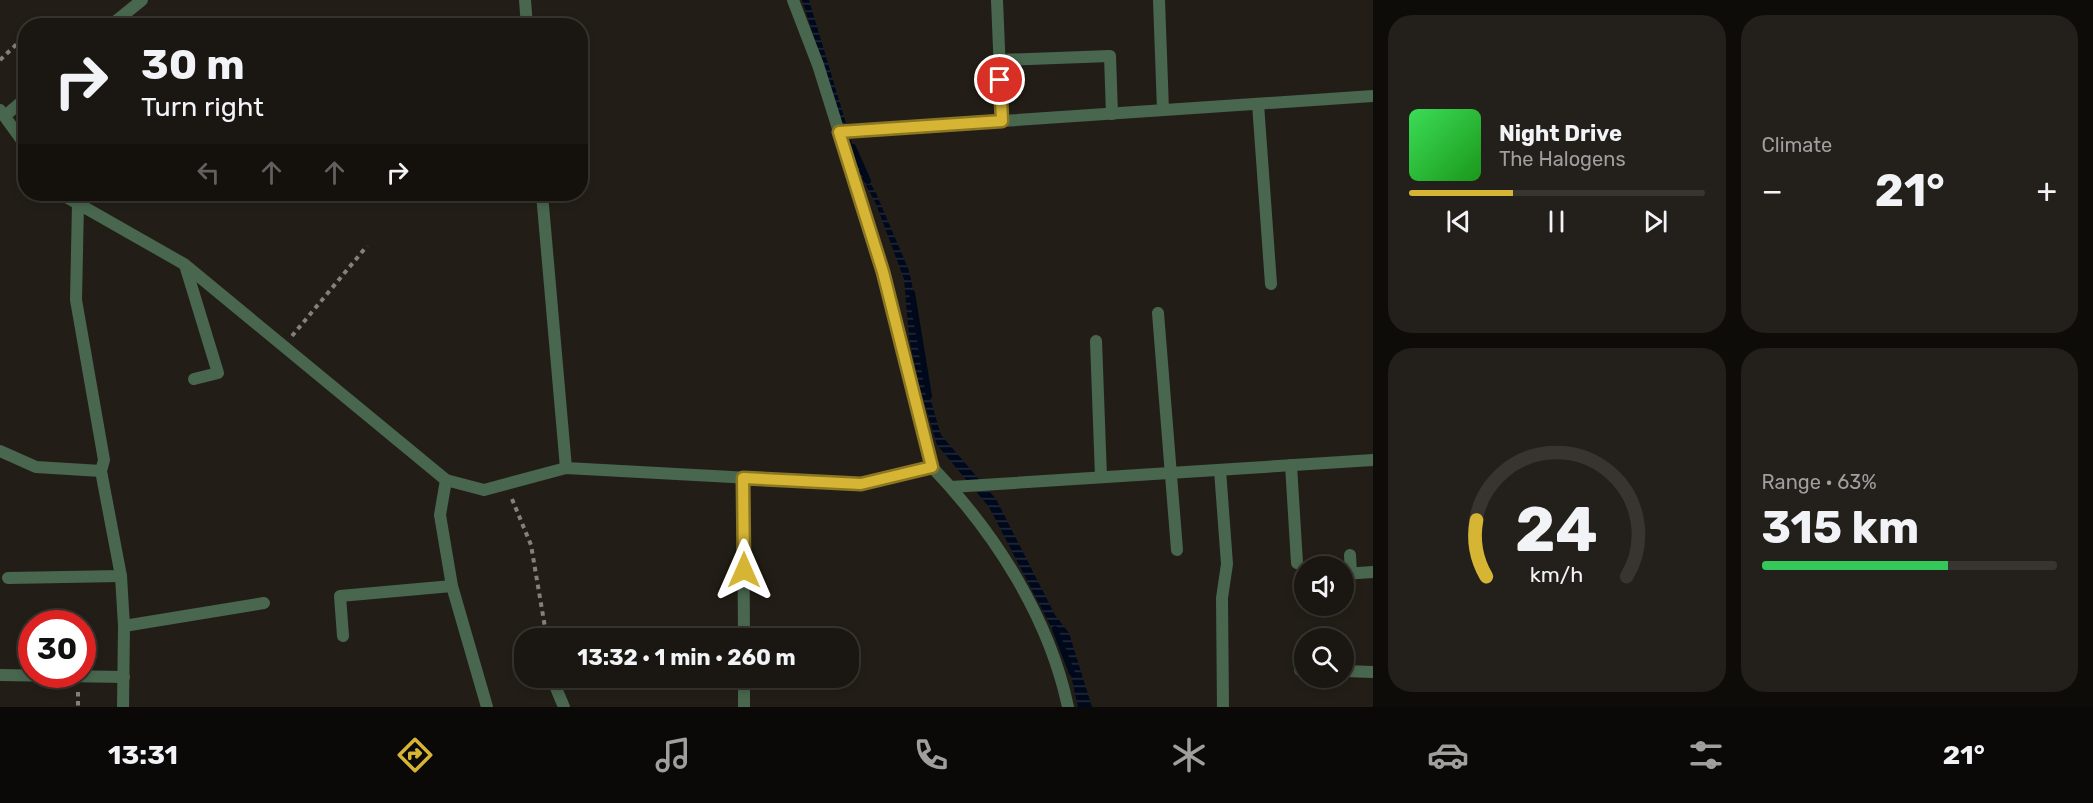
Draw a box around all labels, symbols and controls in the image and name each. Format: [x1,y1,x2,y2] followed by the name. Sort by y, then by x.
[141,40,245,90] text: 30 m
[42,42,120,120] icon: right
[974,54,1025,105] pin
[983,63,1016,96] icon: arrive
[141,91,264,123] text: Turn right
[1499,120,1622,147] text: Night Drive
[1762,133,1832,157] text: Climate
[1499,147,1626,171] text: The Halogens
[192,156,225,189] icon: left
[255,156,288,189] icon: ahead
[318,156,351,189] icon: ahead
[381,156,414,189] icon: right
[1875,164,1945,217] text: 21°
[1762,171,1783,210] text: −
[2036,171,2057,210] text: +
[1442,205,1475,238] icon: previous
[1540,205,1573,238] icon: pause
[1639,205,1672,238] icon: next
[1762,470,1877,494] text: Range · 63%
[1515,493,1598,567] text: 24
[1762,501,1919,554] text: 315 km
[712,538,776,602] position arrow
[1294,556,1354,688] map controls
[1294,556,1354,616] button: sound
[1530,562,1584,587] text: km/h
[18,610,96,688] speed limit sign: 30
[1294,628,1354,688] button: search
[577,644,796,671] text: 13:32 · 1 min · 260 m
[394,734,436,776] icon: directions
[652,734,694,776] icon: music
[910,734,952,776] icon: phone
[1168,734,1210,776] icon: climate
[1427,734,1469,776] icon: car
[1685,734,1727,776] icon: filters
[108,739,178,771] text: 13:31
[1943,739,1985,771] text: 21°

